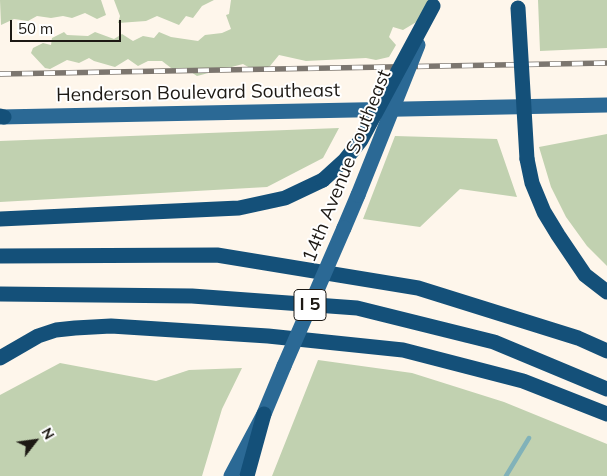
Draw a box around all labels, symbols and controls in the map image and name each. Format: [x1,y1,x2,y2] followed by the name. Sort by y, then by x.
[12,10,124,42] scale bar
[18,19,53,38] text: 50 m
[298,66,396,266] street label: 14th Avenue Southeast
[56,79,340,107] street label: Henderson Boulevard Southeast
[294,290,326,320] road number: I 5
[10,416,60,466] north arrow
[38,424,58,443] text: N

